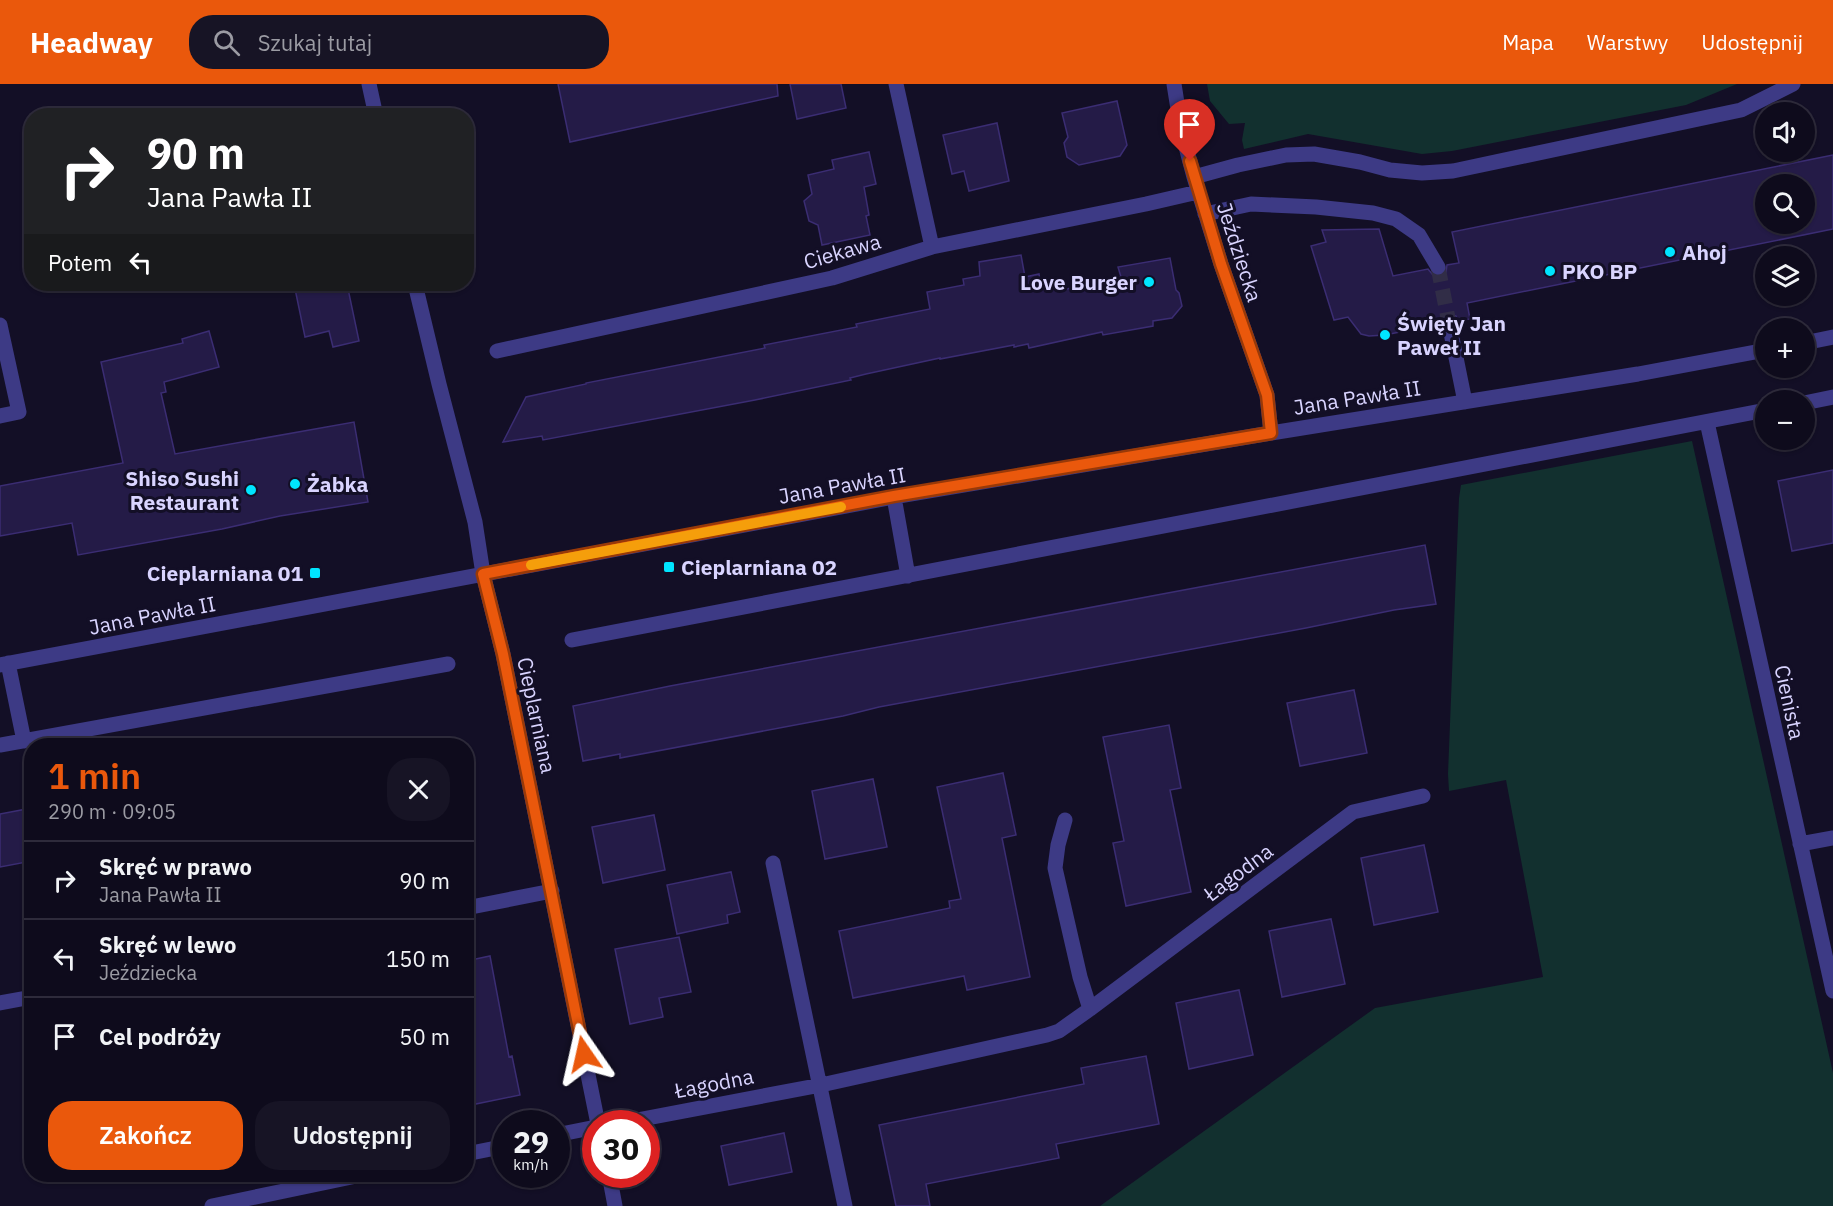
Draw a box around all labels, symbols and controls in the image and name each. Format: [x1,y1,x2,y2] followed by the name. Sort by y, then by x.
[189,15,609,69] search box
[30,24,153,61] text: Headway
[210,26,243,59] icon: search
[258,28,372,57] text: Szukaj tutaj
[1502,28,1554,56] text: Mapa
[1587,28,1668,56] text: Warstwy
[1701,28,1803,56] text: Udostępnij
[1164,99,1215,161] pin
[1755,102,1815,450] map controls
[1755,102,1815,162] button: sound
[1173,108,1206,141] icon: arrive
[147,126,245,181] text: 90 m
[48,132,126,210] icon: right
[1755,174,1815,234] button: search
[147,179,312,214] text: Jana Pawła II
[1211,199,1269,305] street label: Jeździecka
[800,227,884,275] street label: Ciekawa
[1682,238,1727,266] place label: Ahoj
[1663,245,1677,259] marker: Ahoj
[124,246,157,279] icon: left
[1755,246,1815,306] button: layers
[48,248,112,277] text: Potem
[1562,257,1637,285] place label: PKO BP
[1543,264,1557,278] marker: PKO BP
[1020,268,1138,296] place label: Love Burger
[1142,275,1156,289] marker: Love Burger
[1397,309,1506,361] place label: Święty Jan Paweł II
[1755,318,1815,378] button: +
[1378,328,1392,342] marker: Święty Jan Paweł II
[1291,373,1423,421] street label: Jana Pawła II
[1755,390,1815,450] button: −
[776,460,908,510] street label: Jana Pawła II
[125,464,239,516] place label: Shiso Sushi Restaurant
[307,470,369,498] place label: Żabka
[288,477,302,491] marker: Żabka
[244,483,258,497] marker: Shiso Sushi Restaurant
[681,553,837,581] place label: Cieplarniana 02
[147,559,303,587] place label: Cieplarniana 01
[662,560,676,574] marker: Cieplarniana 02
[308,566,322,580] marker: Cieplarniana 01
[86,589,218,641] street label: Jana Pawła II
[511,654,563,776] street label: Cieplarniana
[1768,662,1812,742] street label: Cienista
[48,752,141,799] text: 1 min
[387,758,450,821] button: close
[48,798,176,825] text: 290 m · 09:05
[1197,837,1278,908] street label: Łagodna
[99,852,252,881] text: Skręć w prawo
[48,864,81,897] icon: right
[399,866,450,895] text: 90 m
[99,881,222,908] text: Jana Pawła II
[99,930,236,959] text: Skręć w lewo
[48,942,81,975] icon: left
[386,944,450,973] text: 150 m
[99,959,197,986] text: Jeździecka
[48,1020,81,1053] icon: arrive
[99,1022,221,1051] text: Cel podróży
[399,1022,450,1051] text: 50 m
[552,1022,616,1086] position arrow
[671,1062,756,1105] street label: Łagodna
[48,1101,243,1170] button: Zakończ
[255,1101,450,1170] button: Udostępnij
[582,1110,660,1188] speed limit sign: 30
[513,1122,549,1161] text: 29
[513,1155,549,1174] text: km/h

